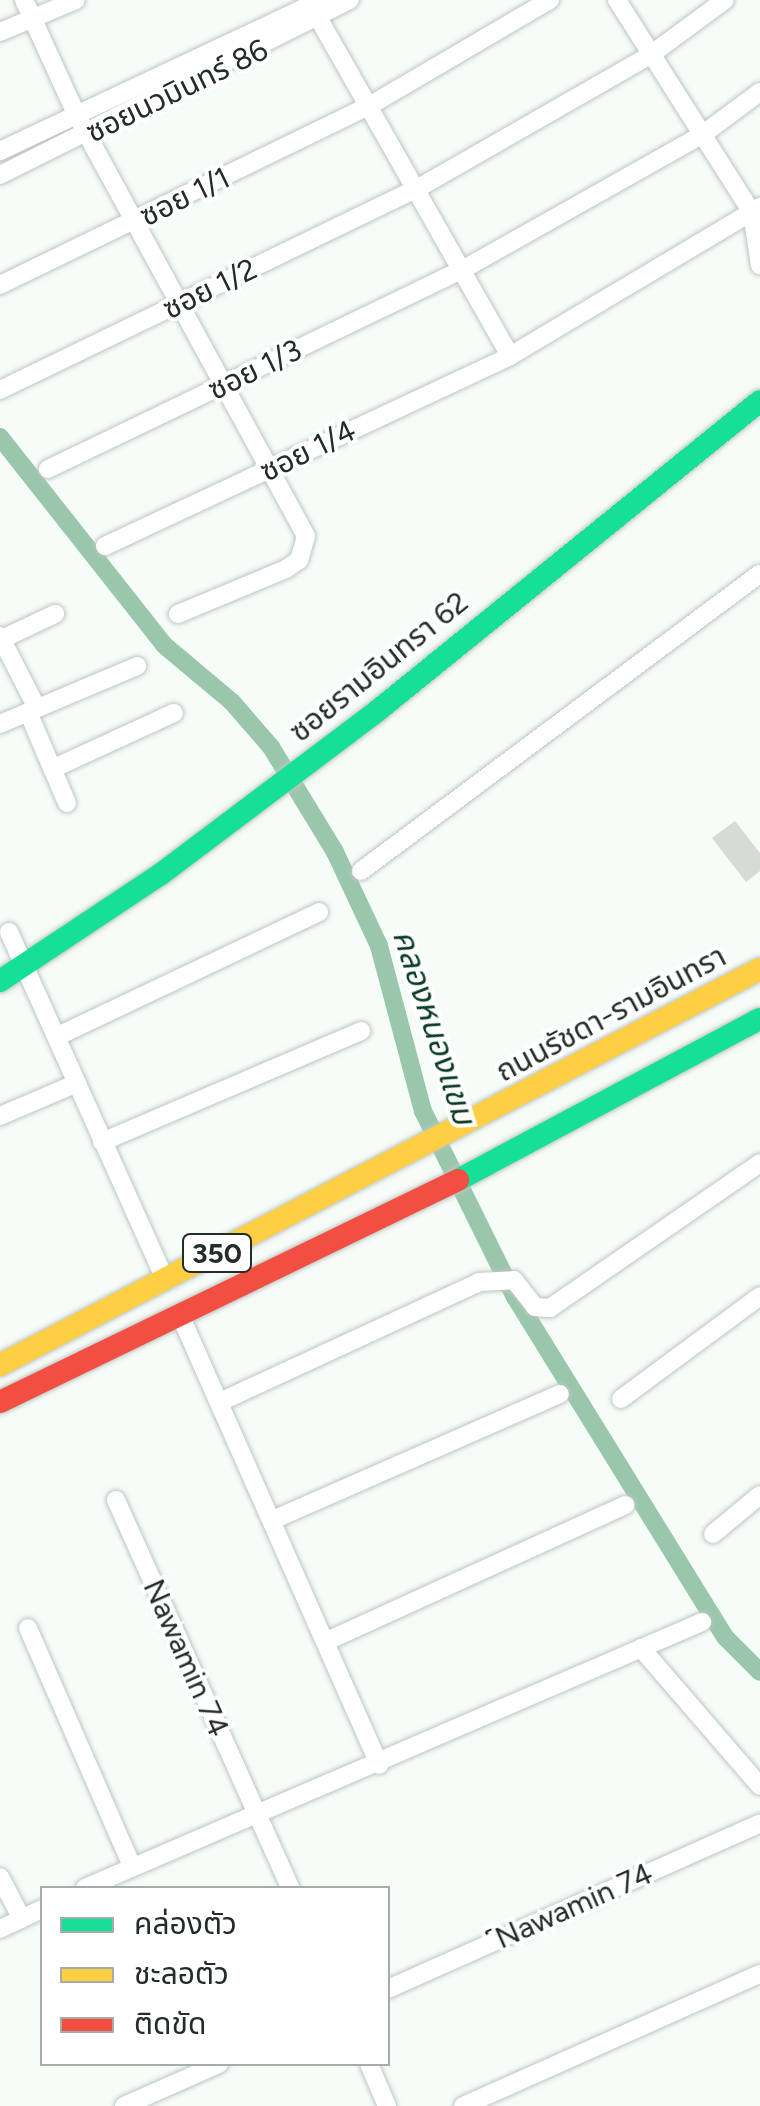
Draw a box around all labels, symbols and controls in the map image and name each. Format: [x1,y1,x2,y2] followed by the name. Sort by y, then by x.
[80,32,274,150] street label: ซอยนวมินทร์ 86
[134,160,236,234] street label: ซอย 1/1
[157,251,263,327] street label: ซอย 1/2
[202,332,308,408] street label: ซอย 1/3
[254,413,362,489] street label: ซอย 1/4
[283,584,475,750] street label: ซอยรามอินทรา 62
[384,925,484,1129] water label: คลองหนองแขม
[490,938,732,1090] street label: ถนนรัชดา-รามอินทรา
[182,1230,252,1276] road number: 350
[135,1574,237,1742] street label: Nawamin 74
[490,1855,658,1957] street label: ์Nawamin 74
[40,1886,390,2066] legend
[134,1905,237,1942] text: คล่องตัว
[134,1955,229,1992] text: ชะลอตัว
[134,2005,206,2042] text: ติดขัด

